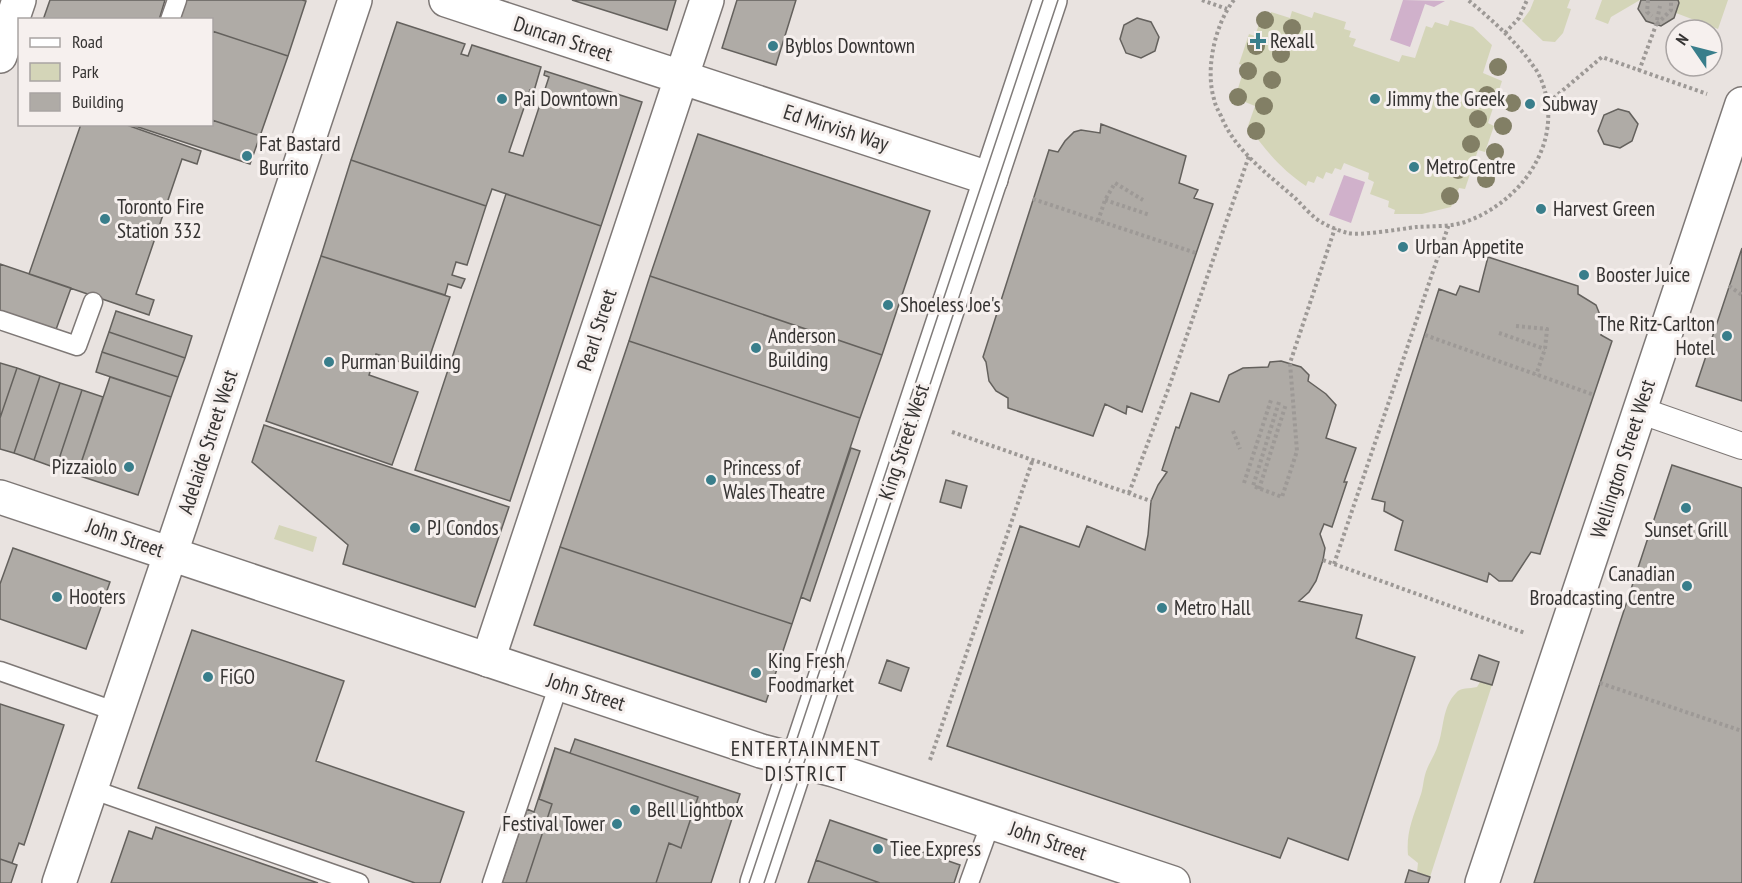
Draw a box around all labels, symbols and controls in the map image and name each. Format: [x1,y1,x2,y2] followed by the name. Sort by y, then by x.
[510,10,616,67] street label: Duncan Street
[18,18,213,126] legend
[1664,18,1724,78] north arrow
[1270,27,1315,54] place label: Rexall
[72,30,103,53] text: Road
[1671,30,1692,49] text: N
[785,32,915,59] place label: Byblos Downtown
[1251,34,1265,48] marker: Rexall
[766,39,780,53] marker: Byblos Downtown
[72,60,99,83] text: Park
[514,85,618,112] place label: Pai Downtown
[1386,85,1505,112] place label: Jimmy the Greek
[72,90,124,113] text: Building
[1542,90,1598,117] place label: Subway
[495,92,509,106] marker: Pai Downtown
[1368,92,1382,106] marker: Jimmy the Greek
[1523,97,1537,111] marker: Subway
[780,98,892,157] street label: Ed Mirvish Way
[259,130,341,181] place label: Fat Bastard Burrito
[240,149,254,163] marker: Fat Bastard Burrito
[1426,153,1516,180] place label: MetroCentre
[1407,160,1421,174] marker: MetroCentre
[117,193,204,244] place label: Toronto Fire Station 332
[1553,195,1655,222] place label: Harvest Green
[1534,202,1548,216] marker: Harvest Green
[98,212,112,226] marker: Toronto Fire Station 332
[1415,233,1524,260] place label: Urban Appetite
[1396,240,1410,254] marker: Urban Appetite
[1596,261,1690,288] place label: Booster Juice
[1577,268,1591,282] marker: Booster Juice
[571,285,622,374] street label: Pearl Street
[900,291,1001,318] place label: Shoeless Joe's
[881,298,895,312] marker: Shoeless Joe's
[1598,310,1715,361] place label: The Ritz-Carlton Hotel
[768,322,836,373] place label: Anderson Building
[1720,329,1734,343] marker: The Ritz-Carlton Hotel
[749,341,763,355] marker: Anderson Building
[341,348,461,375] place label: Purman Building
[322,355,336,369] marker: Purman Building
[171,366,244,517] street label: Adelaide Street West
[1584,376,1661,542] street label: Wellington Street West
[872,380,935,503] street label: King Street West
[52,453,117,480] place label: Pizzaiolo
[723,454,825,505] place label: Princess of Wales Theatre
[122,460,136,474] marker: Pizzaiolo
[704,473,718,487] marker: Princess of Wales Theatre
[1679,501,1693,515] marker: Sunset Grill
[82,511,168,563] street label: John Street
[427,514,499,541] place label: PJ Condos
[1644,516,1728,543] place label: Sunset Grill
[408,521,422,535] marker: PJ Condos
[1530,560,1675,611] place label: Canadian Broadcasting Centre
[1680,579,1694,593] marker: Canadian Broadcasting Centre
[69,583,126,610] place label: Hooters
[50,590,64,604] marker: Hooters
[1174,594,1251,621] place label: Metro Hall
[1155,601,1169,615] marker: Metro Hall
[768,647,854,698] place label: King Fresh Foodmarket
[220,663,255,690] place label: FiGO
[543,666,629,717] street label: John Street
[749,666,763,680] marker: King Fresh Foodmarket
[201,670,215,684] marker: FiGO
[731,734,881,787] district label: ENTERTAINMENT DISTRICT
[647,796,744,823] place label: Bell Lightbox
[628,803,642,817] marker: Bell Lightbox
[502,810,605,837] place label: Festival Tower
[1005,814,1091,866] street label: John Street
[610,817,624,831] marker: Festival Tower
[890,835,981,862] place label: Tiee Express
[871,842,885,856] marker: Tiee Express

